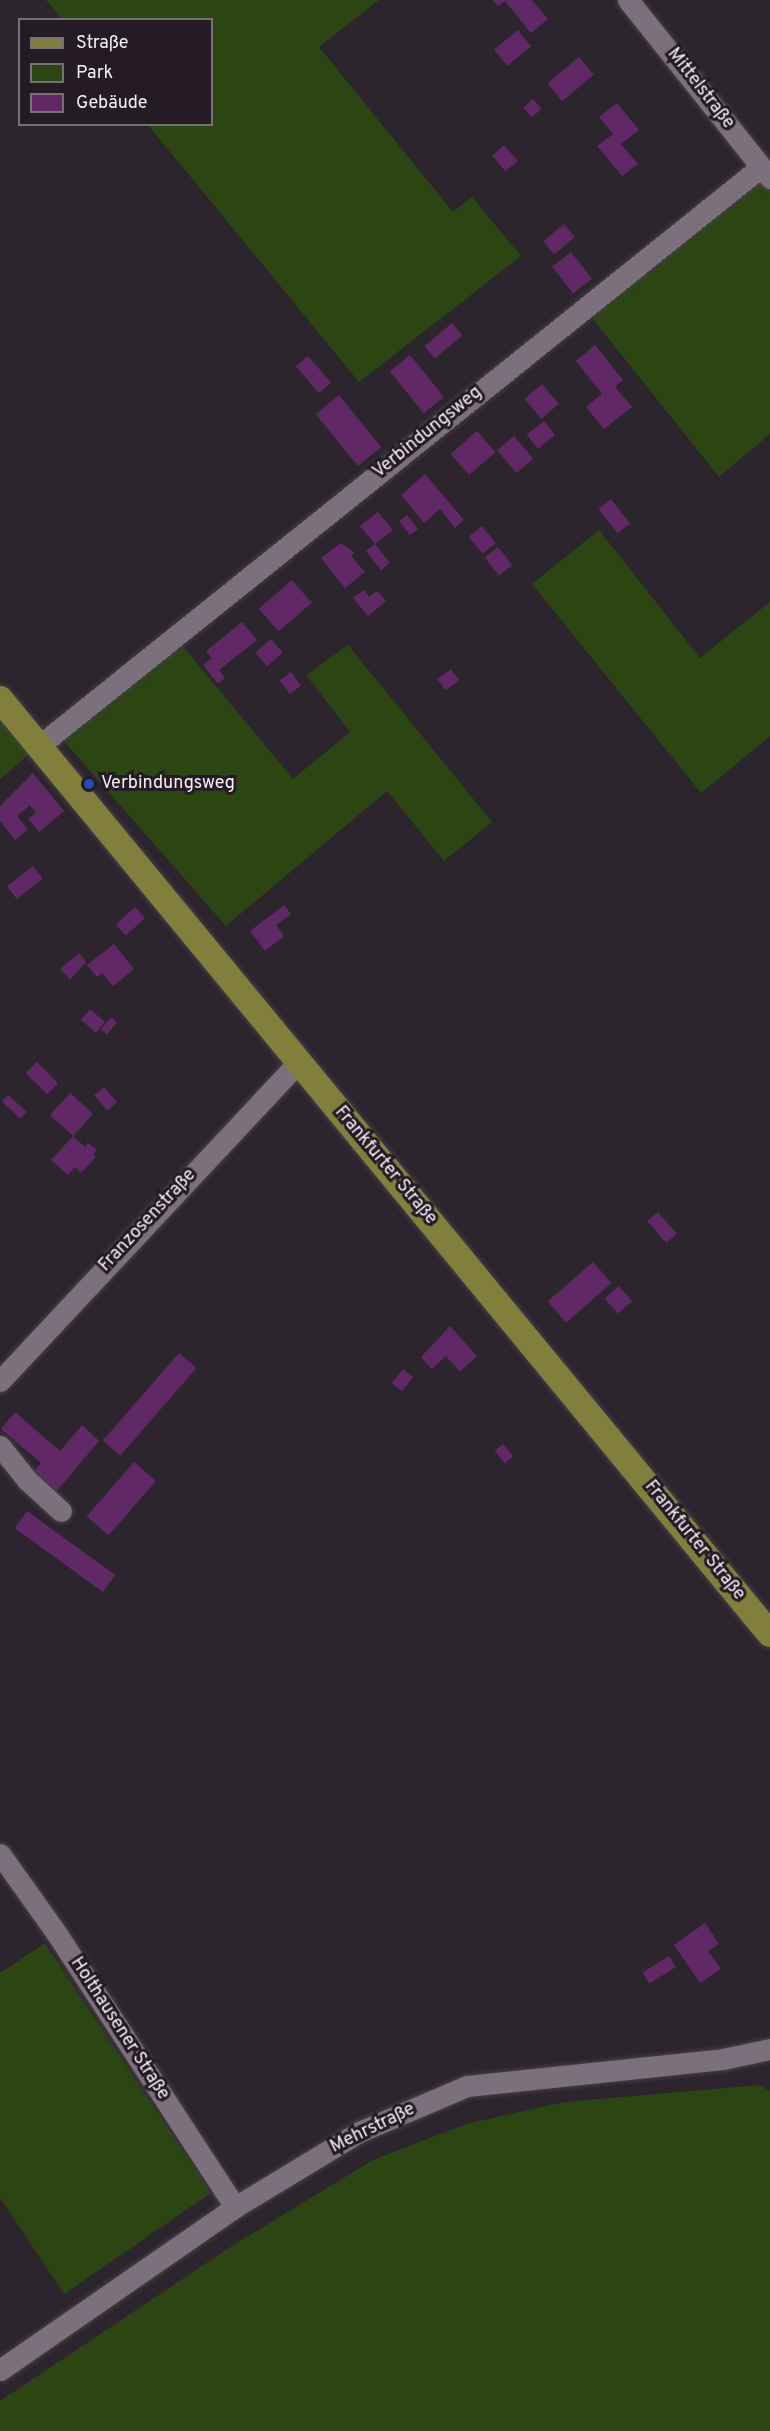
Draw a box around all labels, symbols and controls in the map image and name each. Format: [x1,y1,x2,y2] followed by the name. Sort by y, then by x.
[18,18,213,126] legend
[76,32,128,55] text: Straße
[662,44,738,134] street label: Mittelstraße
[76,62,113,85] text: Park
[76,92,148,115] text: Gebäude
[369,382,487,484] street label: Verbindungsweg
[101,773,235,795] place label: Verbindungsweg
[82,777,96,791] marker: Verbindungsweg
[329,1102,441,1230] street label: Frankfurter Straße
[95,1165,201,1277] street label: Franzosenstraße
[639,1477,749,1605] street label: Frankfurter Straße
[65,1954,173,2104] street label: Holthausener Straße
[327,2099,419,2159] street label: Mehrstraße

